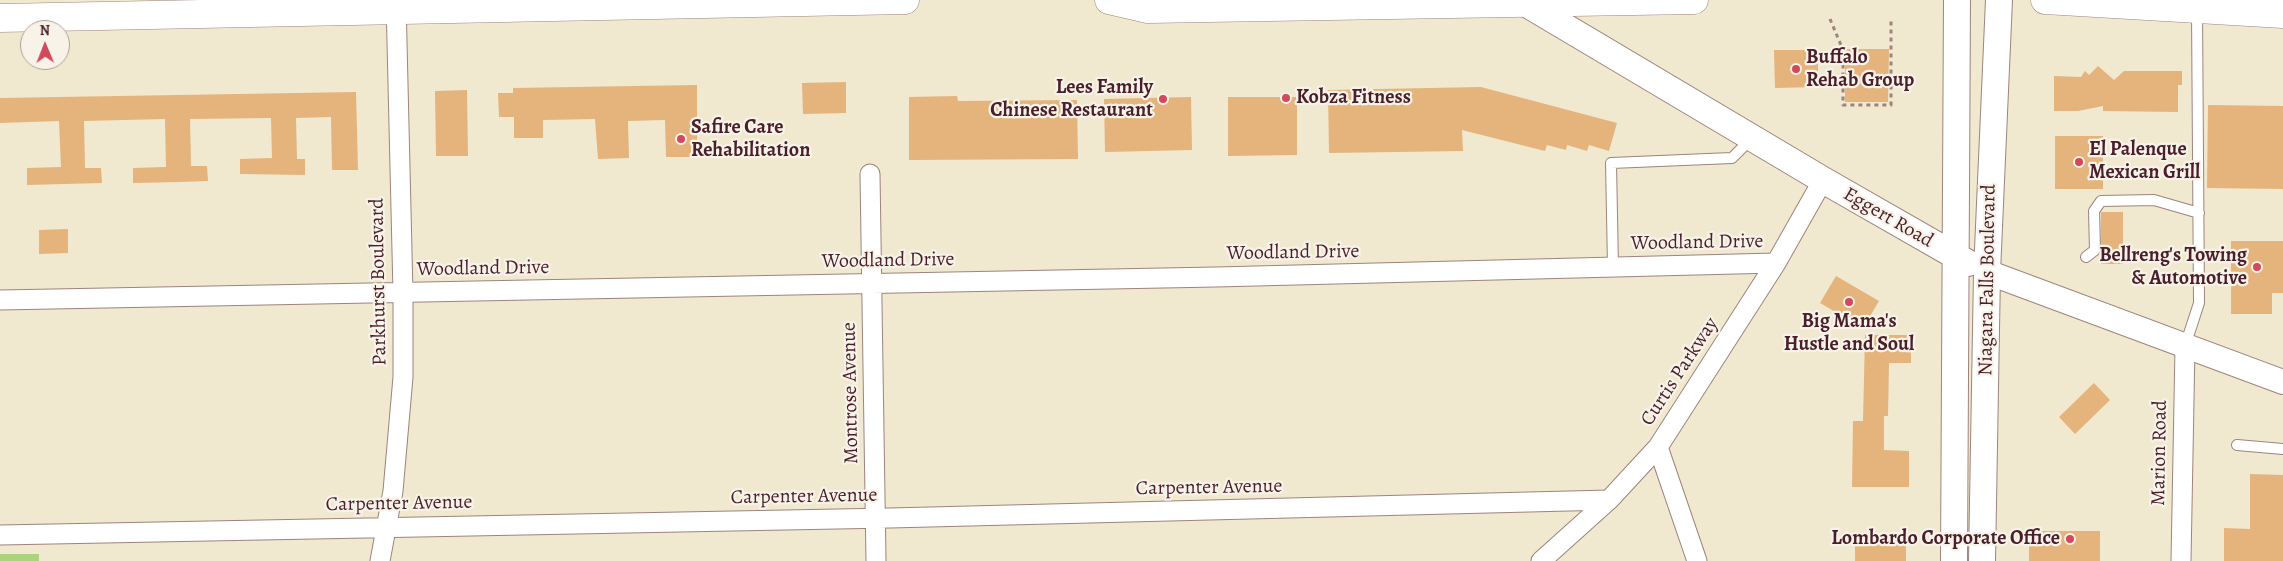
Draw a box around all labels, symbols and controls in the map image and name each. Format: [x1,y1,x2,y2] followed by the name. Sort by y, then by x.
[20,20,70,70] north arrow
[39,21,50,40] text: N
[1806,46,1914,93] place label: Buffalo Rehab Group
[1790,63,1802,75] marker: Buffalo Rehab Group
[990,76,1153,123] place label: Lees Family Chinese Restaurant
[1296,86,1411,110] place label: Kobza Fitness
[1280,92,1292,104] marker: Kobza Fitness
[1157,93,1169,105] marker: Lees Family Chinese Restaurant
[691,116,810,163] place label: Safire Care Rehabilitation
[675,133,687,145] marker: Safire Care Rehabilitation
[2089,138,2200,185] place label: El Palenque Mexican Grill
[2073,156,2085,168] marker: El Palenque Mexican Grill
[1839,183,1937,253] street label: Eggert Road
[1974,184,2002,376] street label: Niagara Falls Boulevard
[366,198,392,366] street label: Parkhurst Boulevard
[1631,230,1763,256] street label: Woodland Drive
[1227,240,1359,266] street label: Woodland Drive
[2099,244,2247,291] place label: Bellreng's Towing & Automotive
[822,248,954,274] street label: Woodland Drive
[417,256,549,282] street label: Woodland Drive
[2251,261,2263,273] marker: Bellreng's Towing & Automotive
[1843,296,1855,308] marker: Big Mama's Hustle and Soul
[1784,310,1914,357] place label: Big Mama's Hustle and Soul
[1636,313,1724,431] street label: Curtis Parkway
[838,322,864,464] street label: Montrose Avenue
[2147,400,2173,506] street label: Marion Road
[1135,475,1283,501] street label: Carpenter Avenue
[730,484,878,510] street label: Carpenter Avenue
[325,491,473,517] street label: Carpenter Avenue
[1831,527,2060,551] place label: Lombardo Corporate Office
[2064,533,2076,545] marker: Lombardo Corporate Office

